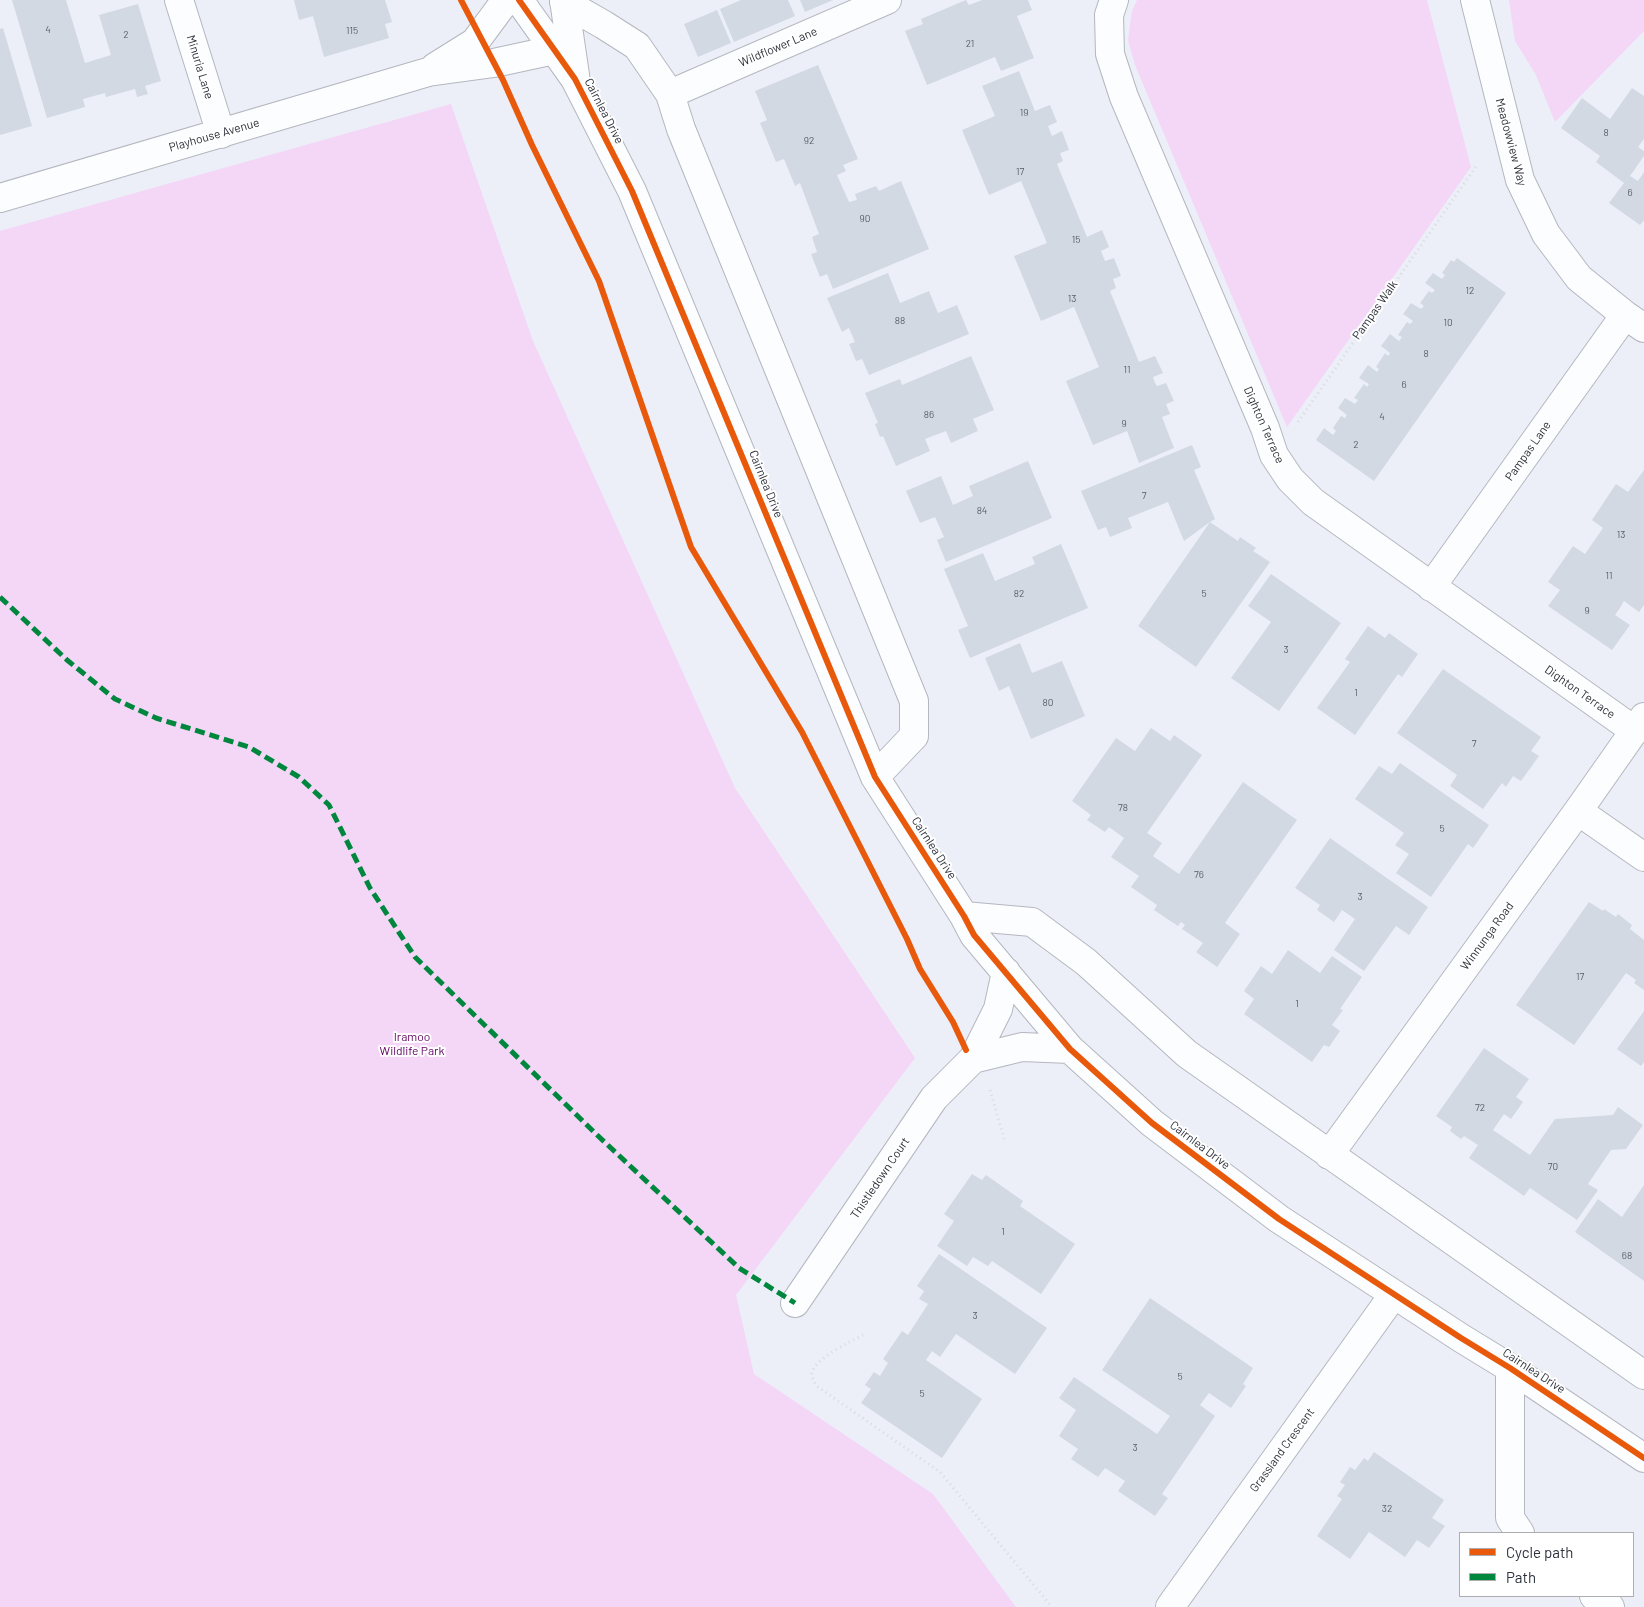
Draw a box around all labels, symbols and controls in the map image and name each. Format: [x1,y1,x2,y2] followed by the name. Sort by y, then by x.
[45,24,51,36] house number: 4
[737,24,819,70] street label: Wildflower Lane
[346,25,358,37] house number: 115
[123,29,129,41] house number: 2
[183,33,217,101] street label: Minuria Lane
[966,38,974,50] house number: 21
[581,76,627,146] street label: Cairnlea Drive
[1492,97,1530,187] street label: Meadowview Way
[1020,107,1028,119] house number: 19
[167,115,261,155] street label: Playhouse Avenue
[1603,127,1609,139] house number: 8
[804,135,814,147] house number: 92
[1016,166,1024,178] house number: 17
[1627,187,1633,199] house number: 6
[860,213,870,225] house number: 90
[1072,234,1080,246] house number: 15
[1349,278,1401,342] street label: Pampas Walk
[1466,285,1474,297] house number: 12
[1068,293,1076,305] house number: 13
[895,315,905,327] house number: 88
[1443,317,1453,329] house number: 10
[1423,348,1429,360] house number: 8
[1123,364,1131,376] house number: 11
[1401,379,1407,391] house number: 6
[1241,384,1287,466] street label: Dighton Terrace
[924,409,934,421] house number: 86
[1379,411,1385,423] house number: 4
[1121,418,1127,430] house number: 9
[1502,418,1554,484] street label: Pampas Lane
[1353,439,1359,451] house number: 2
[746,448,786,520] street label: Cairnlea Drive
[1142,490,1146,502] house number: 7
[977,505,987,517] house number: 84
[1617,529,1625,541] house number: 13
[1605,570,1613,582] house number: 11
[1014,588,1024,600] house number: 82
[1201,588,1207,600] house number: 5
[1584,605,1590,617] house number: 9
[1283,644,1289,656] house number: 3
[1542,662,1618,722] street label: Dighton Terrace
[1354,687,1358,699] house number: 1
[1043,697,1053,709] house number: 80
[1472,738,1476,750] house number: 7
[1118,802,1128,814] house number: 78
[908,814,960,882] street label: Cairnlea Drive
[1439,823,1445,835] house number: 5
[1194,869,1204,881] house number: 76
[1357,891,1363,903] house number: 3
[1457,899,1517,973] street label: Winnunga Road
[1576,971,1584,983] house number: 17
[1295,998,1299,1010] house number: 1
[380,1030,444,1058] park label: Iramoo Wildlife Park
[1475,1102,1485,1114] house number: 72
[1167,1118,1233,1172] street label: Cairnlea Drive
[847,1135,913,1221] street label: Thistledown Court
[1548,1161,1558,1173] house number: 70
[1001,1226,1005,1238] house number: 1
[1622,1250,1632,1262] house number: 68
[972,1310,978,1322] house number: 3
[1500,1345,1568,1397] street label: Cairnlea Drive
[1177,1371,1183,1383] house number: 5
[919,1388,925,1400] house number: 5
[1247,1405,1317,1495] street label: Grassland Crescent
[1132,1442,1138,1454] house number: 3
[1382,1503,1392,1515] house number: 32
[1459,1532,1634,1597] legend
[1506,1543,1573,1561] text: Cycle path
[1506,1568,1536,1586] text: Path

